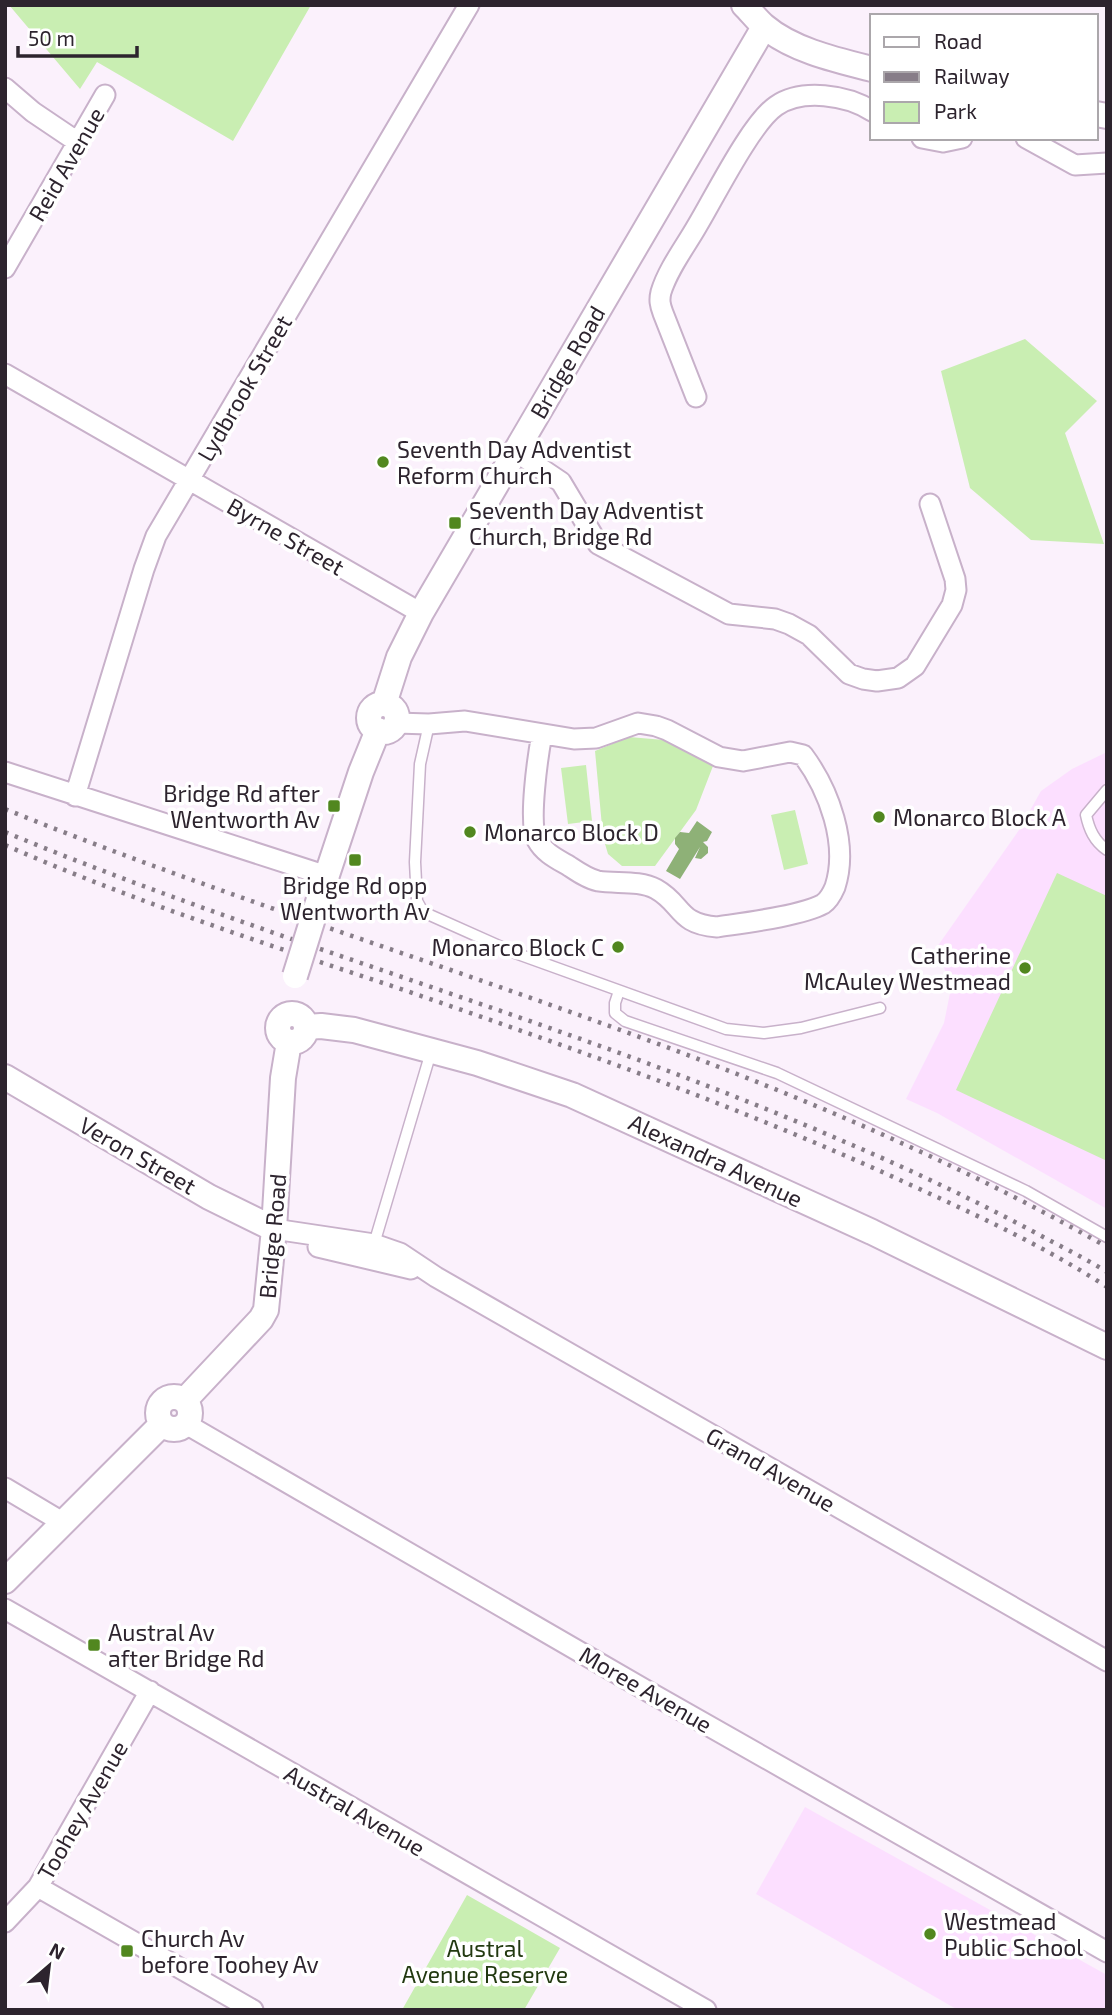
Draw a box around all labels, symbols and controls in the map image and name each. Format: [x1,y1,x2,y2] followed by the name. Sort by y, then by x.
[18,14,136,58] scale bar
[870,14,1098,140] legend
[28,25,75,50] text: 50 m
[934,28,982,53] text: Road
[934,63,1010,88] text: Railway
[934,98,977,123] text: Park
[22,102,110,226] street label: Reid Avenue
[523,301,611,423] street label: Bridge Road
[191,310,297,466] street label: Lydbrook Street
[397,435,632,489] place label: Seventh Day Adventist Reform Church
[375,454,391,470] marker: Seventh Day Adventist Reform Church
[223,491,350,581] street label: Byrne Street
[469,496,704,550] place label: Seventh Day Adventist Church, Bridge Rd
[447,515,463,531] marker: Seventh Day Adventist Church, Bridge Rd
[163,779,320,833] place label: Bridge Rd after Wentworth Av
[326,798,342,814] marker: Bridge Rd after Wentworth Av
[893,803,1067,831] place label: Monarco Block A
[871,809,887,825] marker: Monarco Block A
[484,818,659,846] place label: Monarco Block D
[462,824,478,840] marker: Monarco Block D
[347,852,363,868] marker: Bridge Rd opp Wentworth Av
[280,871,430,925] place label: Bridge Rd opp Wentworth Av
[431,933,604,961] place label: Monarco Block C
[610,939,626,955] marker: Monarco Block C
[804,941,1011,995] place label: Catherine McAuley Westmead
[1017,960,1033,976] marker: Catherine McAuley Westmead
[625,1108,807,1212] street label: Alexandra Avenue
[75,1110,201,1200] street label: Veron Street
[253,1172,291,1300] street label: Bridge Road
[701,1421,841,1517] street label: Grand Avenue
[108,1618,264,1672] place label: Austral Av after Bridge Rd
[86,1637,102,1653] marker: Austral Av after Bridge Rd
[575,1640,717,1738] street label: Moree Avenue
[31,1736,133,1884] street label: Toohey Avenue
[280,1758,430,1862] street label: Austral Avenue
[944,1907,1083,1961] place label: Westmead Public School
[141,1924,319,1978] place label: Church Av before Toohey Av
[922,1926,938,1942] marker: Westmead Public School
[14,1931,84,2001] north arrow
[402,1934,568,1988] park label: Austral Avenue Reserve
[46,1937,69,1964] text: N
[119,1943,135,1959] marker: Church Av before Toohey Av

